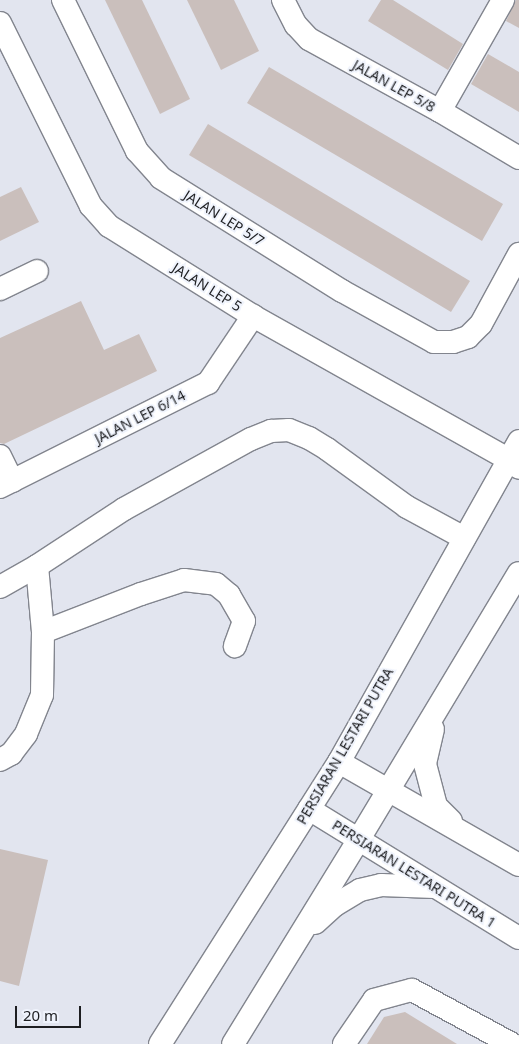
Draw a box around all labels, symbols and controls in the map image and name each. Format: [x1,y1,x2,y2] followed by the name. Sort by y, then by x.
[350,56,438,116] street label: JALAN LEP 5/8
[181,187,267,249] street label: JALAN LEP 5/7
[169,259,245,315] street label: JALAN LEP 5
[92,387,188,447] street label: JALAN LEP 6/14
[293,665,397,827] street label: PERSIARAN LESTARI PUTRA
[329,817,499,931] street label: PERSIARAN LESTARI PUTRA 1
[18,996,84,1028] scale bar
[23,1005,58,1025] text: 20 m

